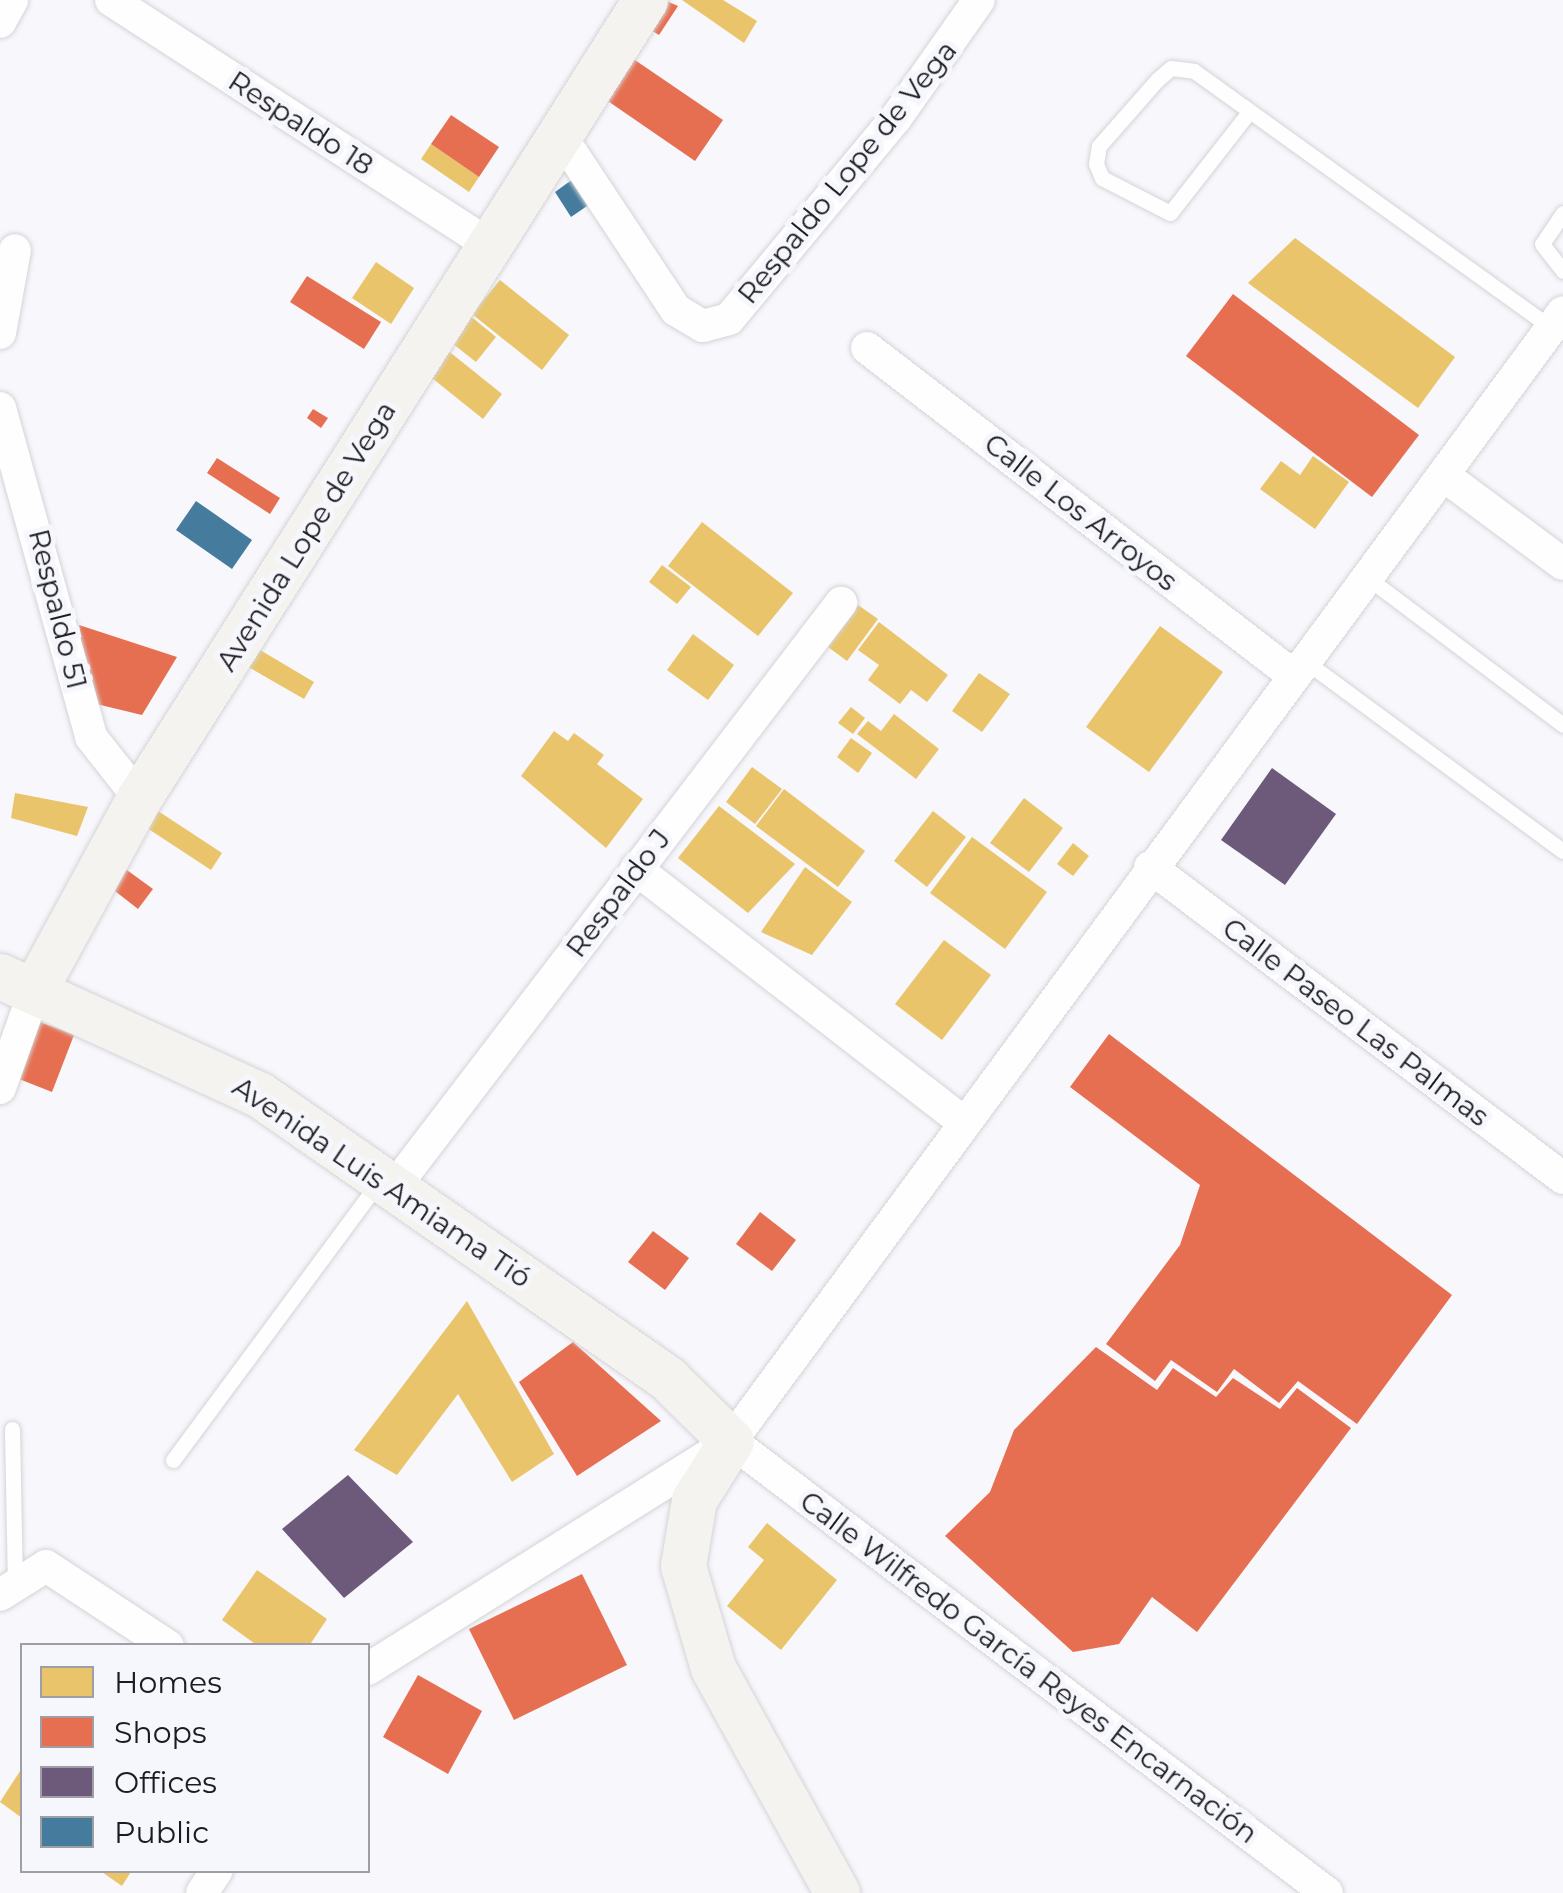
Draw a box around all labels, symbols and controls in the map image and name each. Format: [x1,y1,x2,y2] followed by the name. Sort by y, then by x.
[731,34,963,310] street label: Respaldo Lope de Vega
[222,64,380,182] street label: Respaldo 18
[209,395,403,677] street label: Avenida Lope de Vega
[978,426,1184,598] street label: Calle Los Arroyos
[22,526,94,692] street label: Respaldo 51
[559,822,677,964] street label: Respaldo J
[1216,911,1496,1133] street label: Calle Paseo Las Palmas
[226,1070,538,1294] street label: Avenida Luis Amiama Tió
[794,1484,1264,1850] street label: Calle Wilfredo García Reyes Encarnación
[20,1643,370,1873] legend
[114,1664,222,1701] text: Homes
[114,1714,207,1751] text: Shops
[114,1764,217,1801] text: Offices
[114,1814,209,1851] text: Public

